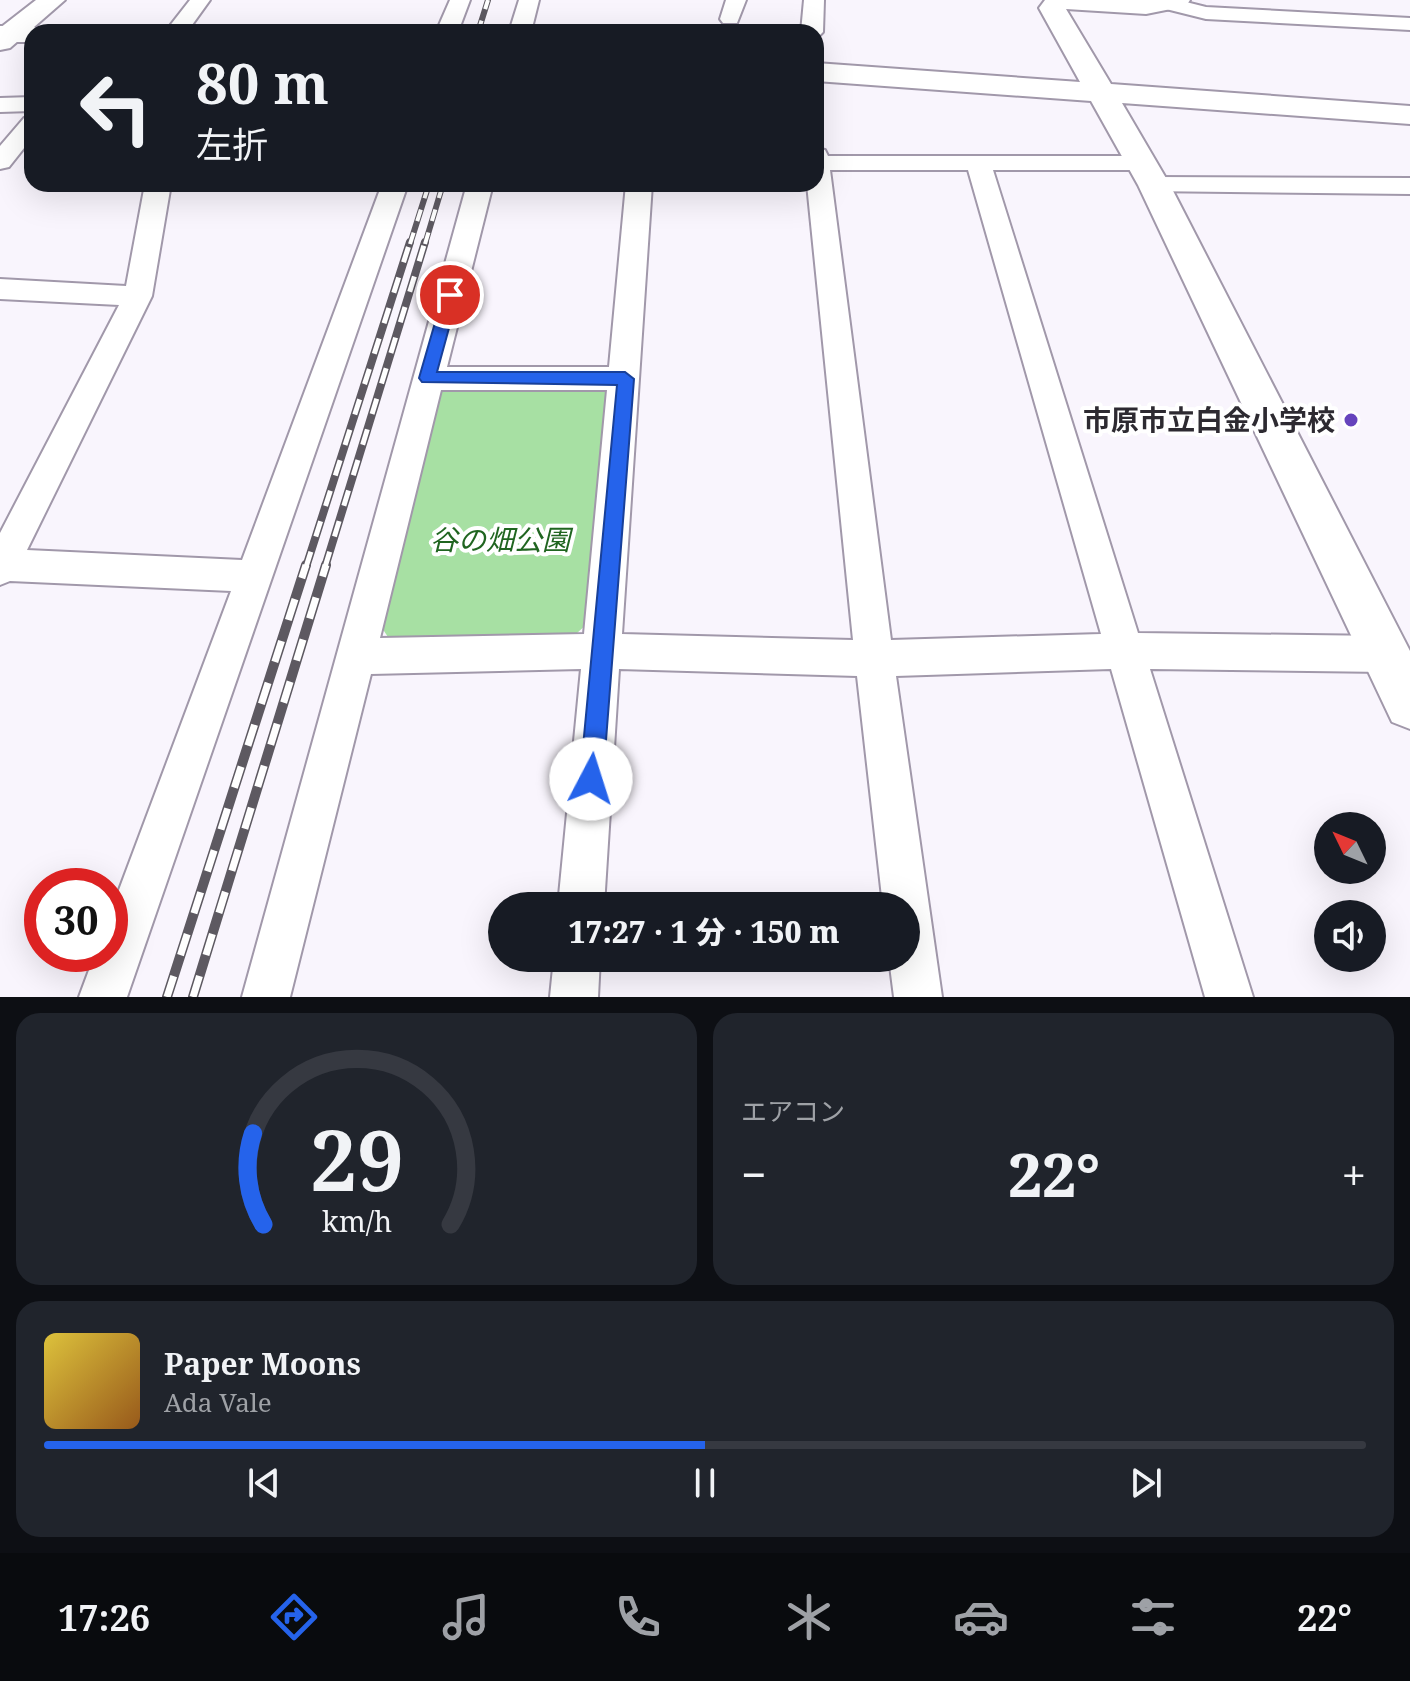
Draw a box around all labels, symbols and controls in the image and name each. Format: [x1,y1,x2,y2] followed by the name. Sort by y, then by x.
[196,44,329,120] text: 80 m
[64,56,168,160] icon: left
[196,120,268,169] text: 左折
[416,261,484,329] pin
[428,273,472,317] icon: arrive
[1083,400,1335,438] place label: 市原市立白金小学校
[1342,411,1360,429] marker: 市原市立白金小学校
[430,520,574,558] park label: 谷の畑公園
[549,737,633,821] position arrow
[1314,812,1386,884] north arrow
[1314,812,1386,972] map controls
[24,868,128,972] speed limit sign: 30
[1314,900,1386,972] button: sound
[568,911,840,952] text: 17:27 · 1 分 · 150 m
[741,1093,845,1129] text: エアコン
[309,1102,404,1215] text: 29
[1008,1133,1100,1215] text: 22°
[741,1144,766,1204] text: −
[1341,1144,1366,1204] text: +
[321,1201,392,1240] text: km/h
[164,1343,361,1384] text: Paper Moons
[164,1384,272,1420] text: Ada Vale
[242,1461,286,1505] icon: previous
[683,1461,727,1505] icon: pause
[1124,1461,1168,1505] icon: next
[266,1589,322,1645] icon: directions
[438,1589,494,1645] icon: music
[610,1589,666,1645] icon: phone
[781,1589,837,1645] icon: climate
[953,1589,1009,1645] icon: car
[1125,1589,1181,1645] icon: filters
[58,1593,150,1642] text: 17:26
[1297,1593,1352,1642] text: 22°

